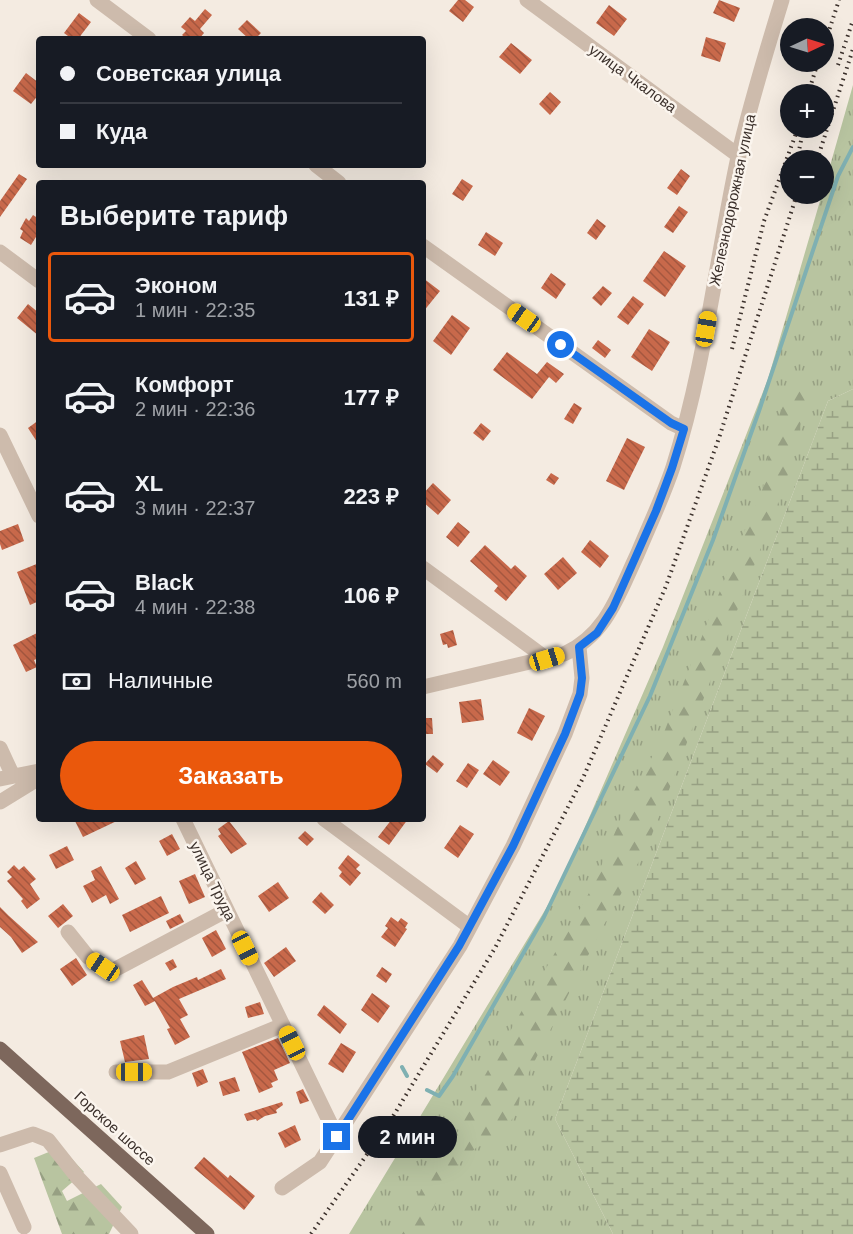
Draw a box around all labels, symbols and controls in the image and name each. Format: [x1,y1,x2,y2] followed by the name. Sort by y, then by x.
[780,18,834,72] north arrow
[780,18,834,204] map controls
[586,41,681,116] street label: улица Чкалова
[96,61,281,86] text: Советская улица
[780,84,834,138] button: +
[705,112,759,287] street label: Железнодорожная улица
[96,119,147,144] text: Куда
[780,150,834,204] button: −
[60,201,288,231] text: Выберите тариф
[63,270,117,324] icon: car
[135,273,218,298] text: Эконом
[343,286,399,311] text: 131 ₽
[135,299,255,321] text: 1 мин · 22:35
[504,300,544,336] car
[694,310,718,348] car
[547,331,574,358] route start
[63,369,117,423] icon: car
[135,372,234,397] text: Комфорт
[343,385,399,410] text: 177 ₽
[135,398,255,420] text: 2 мин · 22:36
[63,468,117,522] icon: car
[135,471,163,496] text: XL
[343,484,399,509] text: 223 ₽
[135,497,255,519] text: 3 мин · 22:37
[63,567,117,621] icon: car
[135,570,194,595] text: Black
[343,583,399,608] text: 106 ₽
[135,596,255,618] text: 4 мин · 22:38
[527,645,567,673] car
[60,665,93,698] icon: cash
[108,668,213,693] text: Наличные
[346,670,402,692] text: 560 m
[60,741,402,810] button: Заказать
[187,839,240,924] street label: улица Труда
[229,928,261,968] car
[83,949,123,985] car
[276,1023,308,1063] car
[116,1063,152,1081] car
[71,1087,159,1169] street label: Горское шоссе
[358,1116,457,1158] callout: 2 мин
[323,1123,350,1150] route end
[380,1126,435,1148] text: 2 мин

